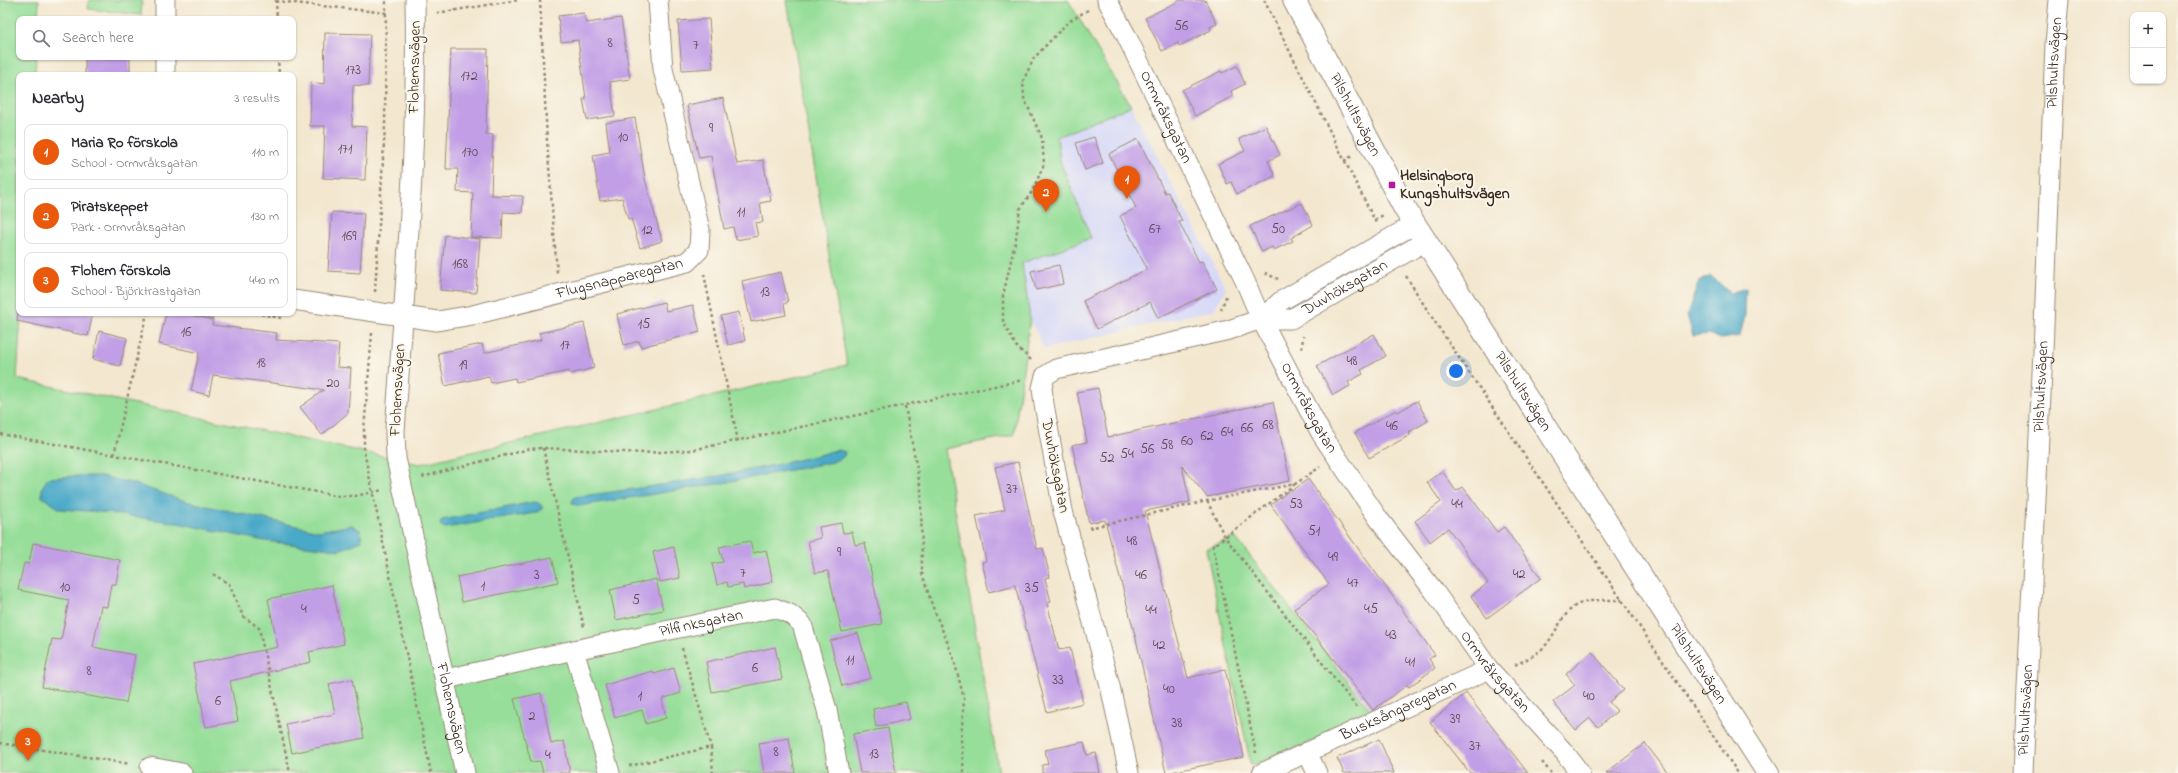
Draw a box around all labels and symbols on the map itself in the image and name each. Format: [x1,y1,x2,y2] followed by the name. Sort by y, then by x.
[1174,16,1188,37] house number: 56
[2040,16,2069,109] street label: Pilshultsvägen
[402,20,428,115] street label: Flohemsvägen
[607,33,613,54] house number: 8
[693,35,699,56] house number: 7
[345,60,361,81] house number: 173
[460,66,478,87] house number: 172
[1133,67,1198,168] street label: Ormvråksgatan
[1323,69,1387,161] street label: Pilshultsvägen
[709,118,714,139] house number: 9
[618,127,628,148] house number: 10
[338,139,353,160] house number: 171
[462,142,478,163] house number: 170
[1400,164,1510,207] place label: Helsingborg Kungshultsvägen
[1114,166,1140,199] pin: 1
[1033,179,1059,212] pin: 2
[1387,180,1397,190] marker: Helsingborg Kungshultsvägen
[737,202,746,223] house number: 11
[1149,219,1161,240] house number: 67
[1271,219,1285,240] house number: 50
[641,220,653,241] house number: 12
[342,226,357,247] house number: 169
[553,251,686,306] street label: Flugsnapparegatan
[1297,253,1392,323] street label: Duvhöksgatan
[452,254,468,275] house number: 168
[760,282,770,303] house number: 13
[638,314,650,335] house number: 15
[181,322,191,343] house number: 16
[560,335,570,356] house number: 17
[2027,340,2055,433] street label: Pilshultsvägen
[384,343,412,438] street label: Flohemsvägen
[1488,347,1558,437] street label: Pilshultsvägen
[1346,351,1358,372] house number: 48
[256,353,266,374] house number: 18
[459,355,468,376] house number: 19
[1274,358,1343,458] street label: Ormvråksgatan
[1446,361,1466,381] your location
[326,373,340,394] house number: 20
[1262,415,1274,436] house number: 68
[1034,416,1076,515] street label: Duvhöksgatan
[1386,416,1398,437] house number: 46
[1241,418,1253,439] house number: 66
[1221,422,1233,443] house number: 64
[1200,426,1214,447] house number: 62
[1181,431,1193,452] house number: 60
[1160,435,1174,456] house number: 58
[1140,439,1154,460] house number: 56
[1120,444,1134,465] house number: 54
[1100,448,1115,469] house number: 52
[1006,479,1018,500] house number: 37
[1289,494,1303,515] house number: 53
[1451,494,1463,515] house number: 44
[1308,521,1321,542] house number: 51
[1126,531,1138,552] house number: 48
[837,542,842,563] house number: 9
[1328,547,1339,568] house number: 49
[740,563,746,584] house number: 7
[1513,564,1525,585] house number: 42
[534,565,540,586] house number: 3
[1135,565,1147,586] house number: 46
[1347,573,1359,594] house number: 47
[481,576,486,597] house number: 1
[60,577,70,598] house number: 10
[1025,578,1039,599] house number: 35
[632,590,640,611] house number: 5
[301,599,307,620] house number: 4
[1364,599,1378,620] house number: 45
[1145,600,1157,621] house number: 44
[657,603,745,644] street label: Pilfinksgatan
[1663,619,1733,709] street label: Pilshultsvägen
[1385,625,1397,646] house number: 43
[1454,626,1536,719] street label: Ormvråksgatan
[1153,635,1165,656] house number: 42
[846,650,855,671] house number: 11
[1405,652,1416,673] house number: 41
[752,658,758,679] house number: 6
[429,660,473,756] street label: Flohemsvägen
[86,661,92,682] house number: 8
[2012,664,2040,756] street label: Pilshultsvägen
[1052,670,1064,691] house number: 33
[1335,673,1461,748] street label: Busksångaregatan
[1163,679,1175,700] house number: 40
[638,686,643,707] house number: 1
[1583,686,1595,707] house number: 40
[215,691,221,712] house number: 6
[529,706,536,727] house number: 2
[1450,709,1461,730] house number: 39
[1171,713,1183,734] house number: 38
[15,728,41,761] pin: 3
[1469,736,1481,757] house number: 37
[773,742,779,763] house number: 8
[869,744,879,765] house number: 13
[545,745,551,766] house number: 4

